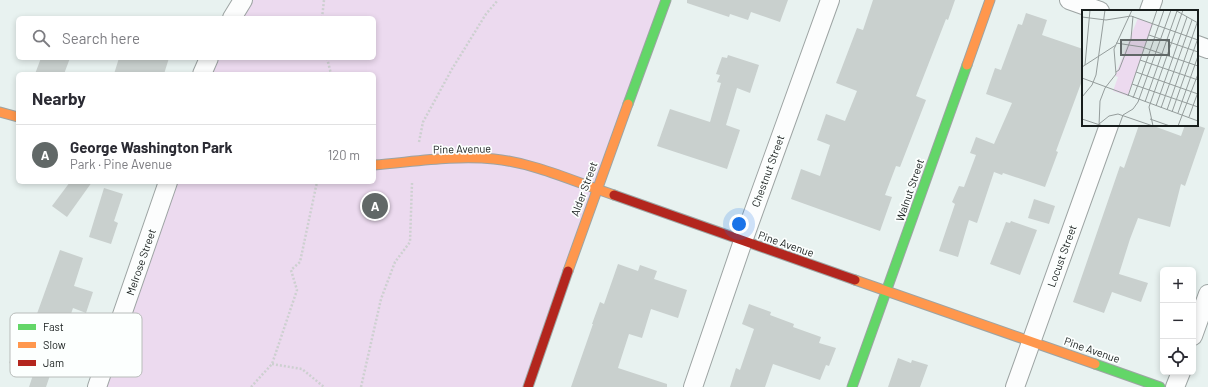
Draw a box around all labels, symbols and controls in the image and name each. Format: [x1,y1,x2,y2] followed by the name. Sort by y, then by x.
[1082,10,1198,126] inset map
[16,16,376,60] search box
[30,27,52,49] icon: search
[62,29,140,47] text: Search here
[32,88,86,108] text: Nearby
[748,133,787,209] street label: Chestnut Street
[70,138,233,156] text: George Washington Park
[433,141,491,156] street label: Pine Avenue
[41,147,49,163] text: A
[328,147,360,163] text: 120 m
[70,156,172,172] text: Park · Pine Avenue
[893,157,926,223] street label: Walnut Street
[568,160,599,218] street label: Alder Street
[362,191,388,221] pin: A
[729,214,749,234] your location
[1044,223,1079,289] street label: Locust Street
[123,227,158,297] street label: Melrose Street
[757,228,816,259] street label: Pine Avenue
[1160,267,1196,375] map controls
[1160,267,1196,303] button: +
[1160,303,1196,339] button: −
[10,313,142,377] legend
[43,320,64,333] text: Fast
[1063,334,1122,365] street label: Pine Avenue
[43,338,66,351] text: Slow
[1160,339,1196,375] button: locate
[43,356,64,369] text: Jam

